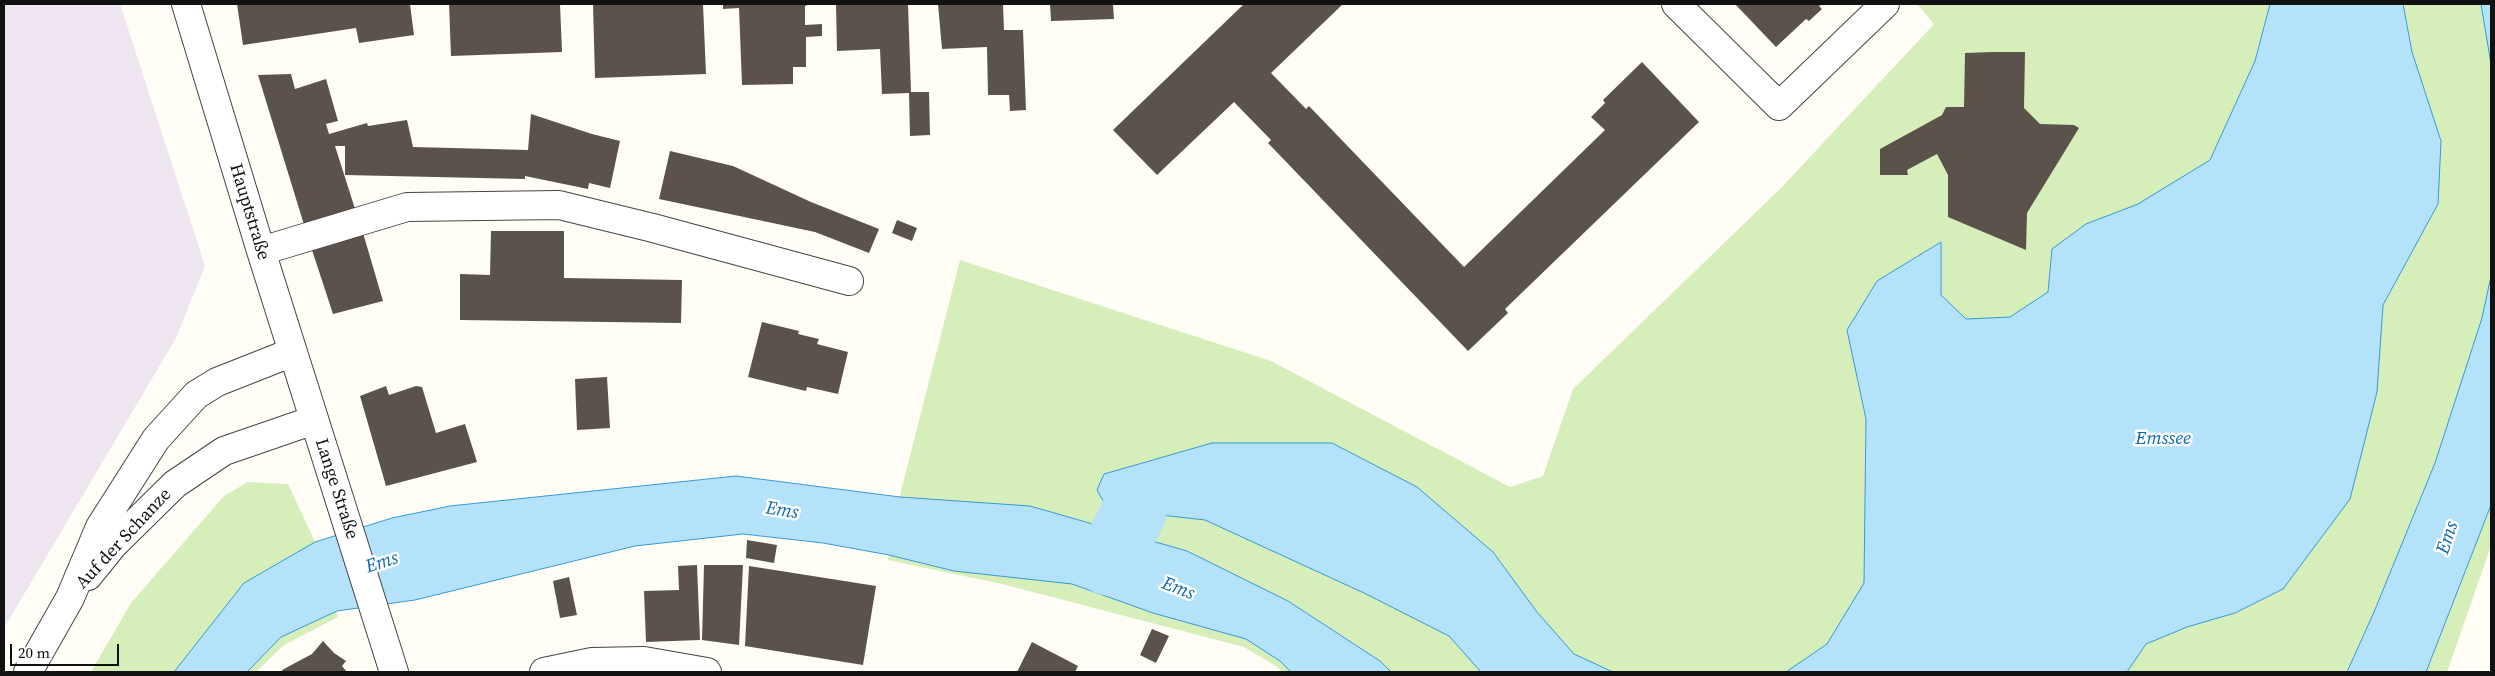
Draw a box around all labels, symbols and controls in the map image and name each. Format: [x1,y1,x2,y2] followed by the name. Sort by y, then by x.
[224,161,274,263] street label: Hauptstraße
[2135,428,2191,450] water label: Emssee
[310,436,362,542] street label: Lange Straße
[72,484,176,594] street label: Auf der Schanze
[764,497,800,525] water label: Ems
[2432,519,2464,557] water label: Ems
[363,547,401,579] water label: Ems
[1159,572,1197,606] water label: Ems
[12,634,121,666] scale bar
[18,642,50,663] text: 20 m

